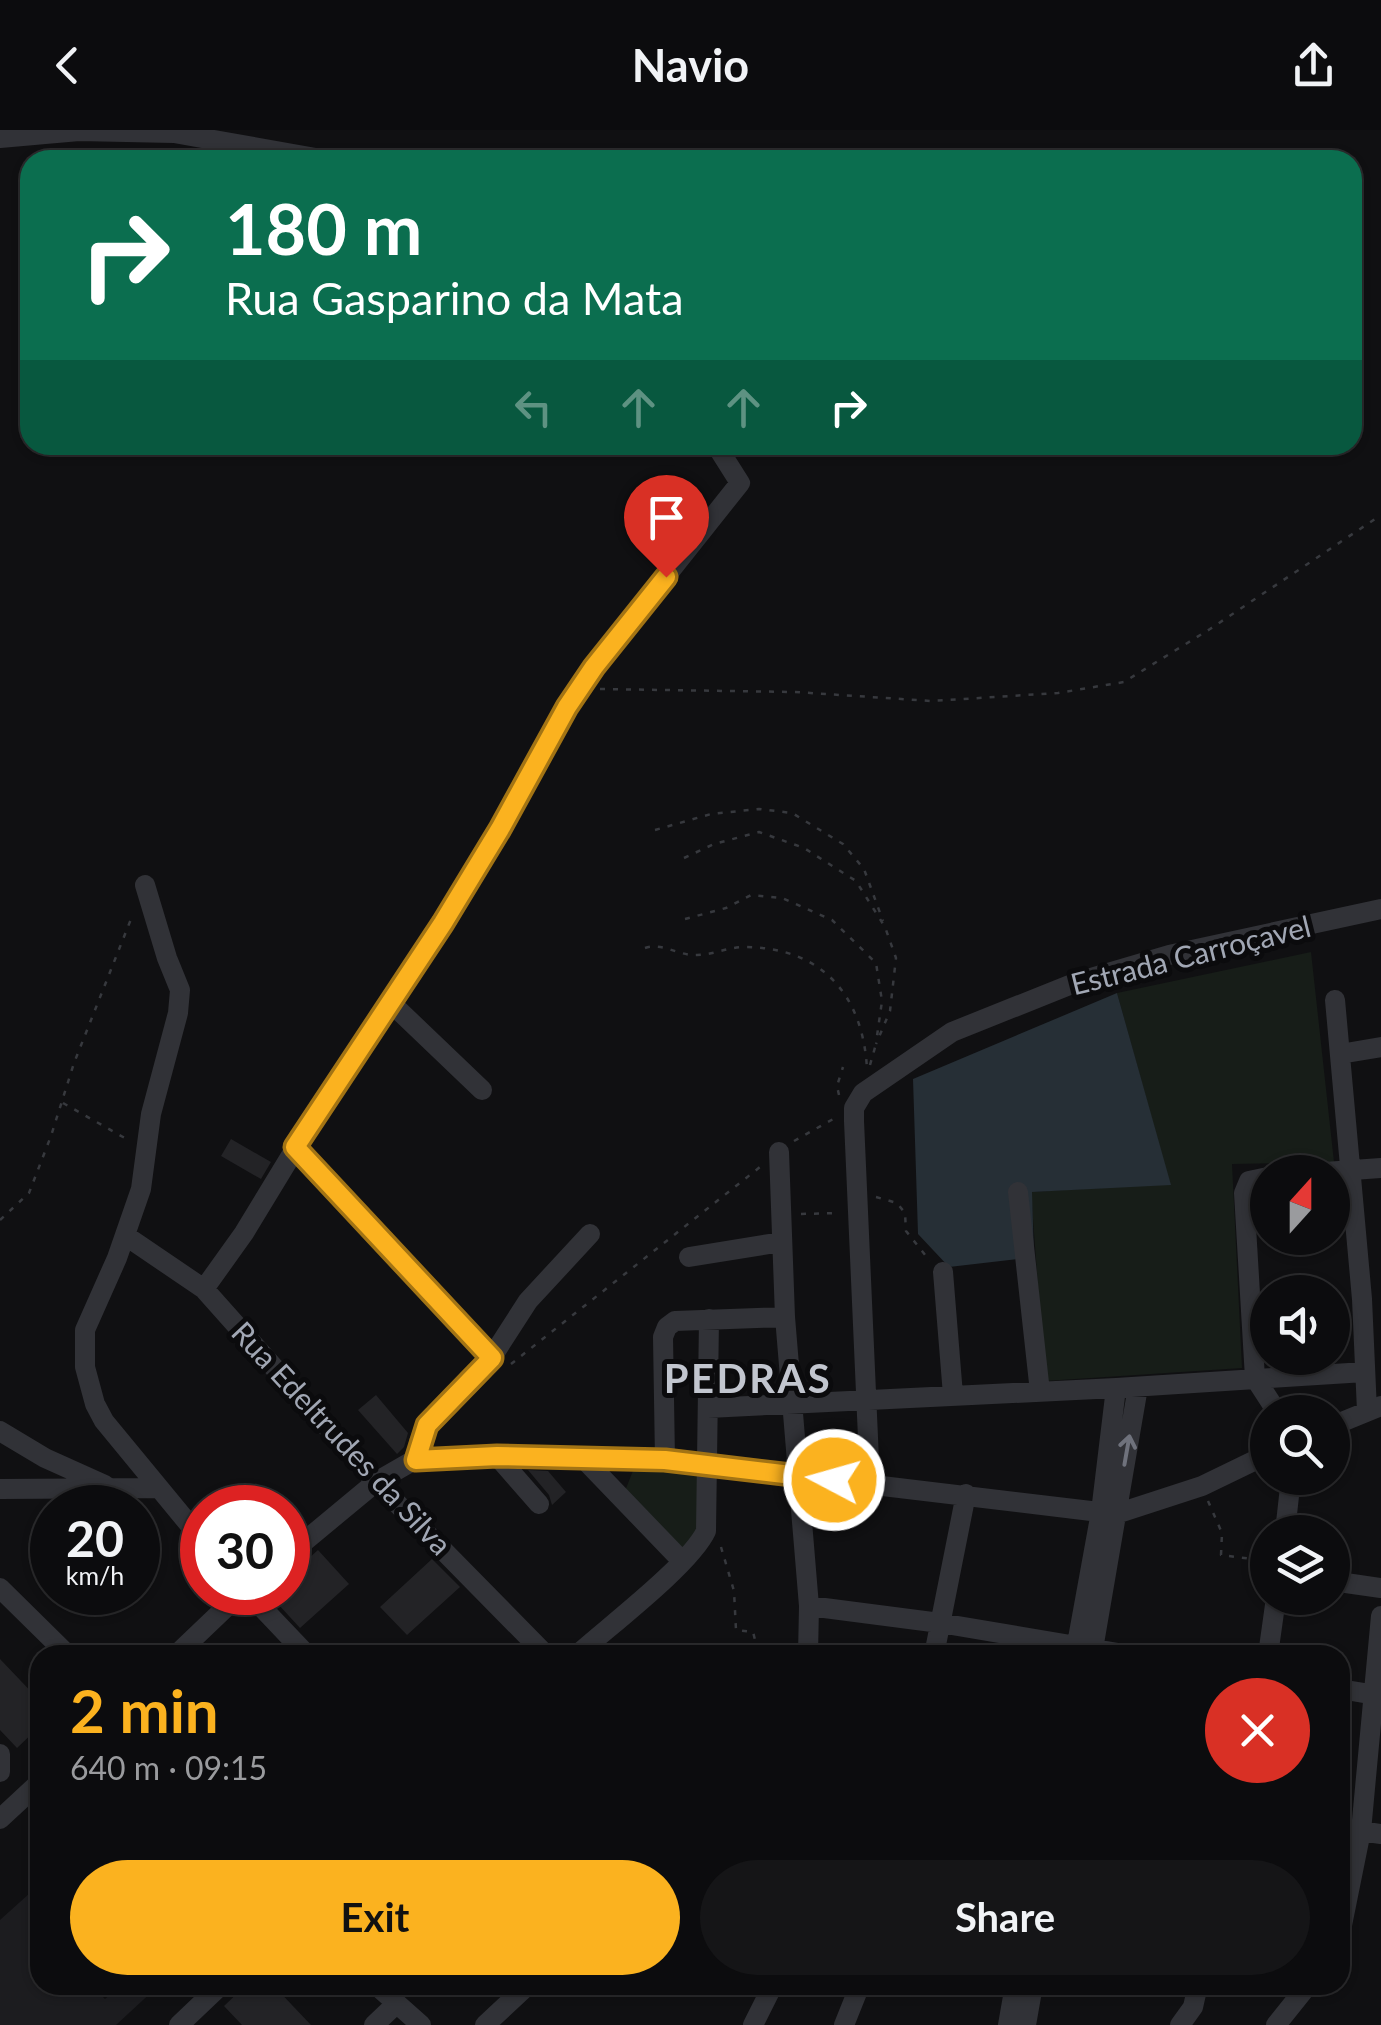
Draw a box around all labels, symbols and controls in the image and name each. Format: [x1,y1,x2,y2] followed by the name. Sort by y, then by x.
[40,38,95,93] icon: back
[632,38,749,92] text: Navio
[1286,38,1341,93] icon: share
[225,186,422,270] text: 180 m
[60,190,190,320] icon: right
[225,271,684,325] text: Rua Gasparino da Mata
[506,380,561,435] icon: left
[611,380,666,435] icon: ahead
[716,380,771,435] icon: ahead
[821,380,876,435] icon: right
[624,475,709,578] pin
[639,490,694,545] icon: arrive
[1067,907,1314,1001] street label: Estrada Carroçavel
[1250,1155,1350,1255] north arrow
[1250,1155,1350,1615] map controls
[1250,1275,1350,1375] button: sound
[225,1314,460,1562] street label: Rua Edeltrudes da Silva
[664,1354,832,1402] district label: PEDRAS
[1250,1395,1350,1495] button: search
[782,1428,886,1532] position arrow
[1118,1435,1137,1467] one-way arrow
[180,1485,310,1615] speed limit sign: 30
[66,1508,124,1568] text: 20
[1250,1515,1350,1615] button: layers
[66,1560,124,1590] text: km/h
[70,1674,219,1746] text: 2 min
[1205,1678,1310,1783] button: close
[70,1748,267,1787] text: 640 m · 09:15
[70,1860,680,1975] button: Exit
[700,1860,1310,1975] button: Share

